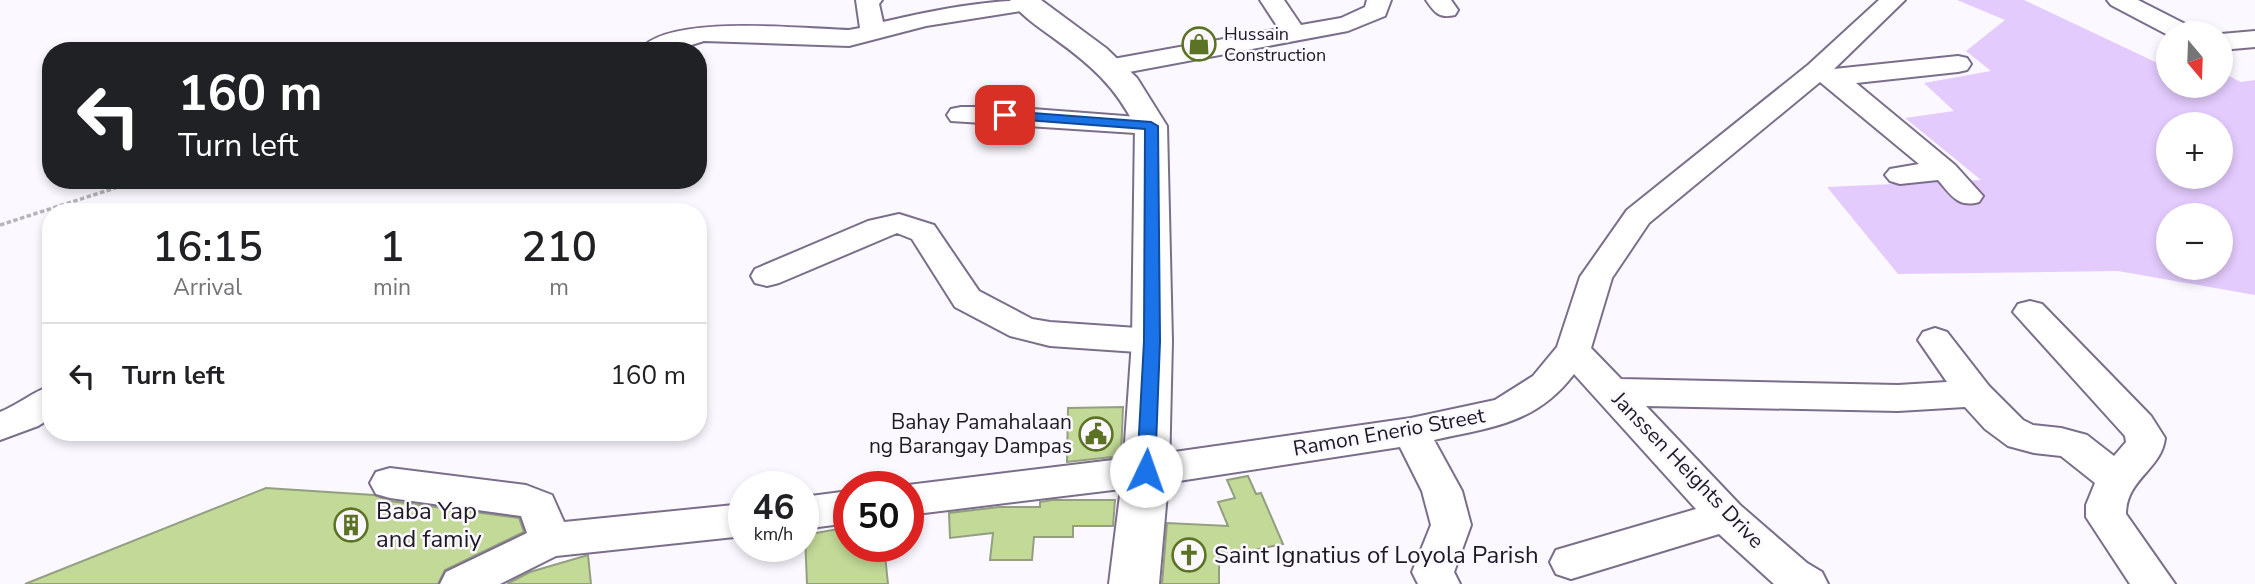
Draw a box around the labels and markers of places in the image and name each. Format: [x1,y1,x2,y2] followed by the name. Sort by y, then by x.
[1224,22,1326,67] place label: Hussain Construction
[1180,25,1218,63] shop icon: Hussain Construction
[975,85,1035,145] pin
[869,408,1072,460] place label: Bahay Pamahalaan ng Barangay Dampas
[1077,415,1115,453] public building icon: Bahay Pamahalaan ng Barangay Dampas
[376,495,482,555] place label: Baba Yap and famiy
[332,506,370,544] building icon: Baba Yap and famiy
[1170,536,1208,574] church icon: Saint Ignatius of Loyola Parish
[1214,539,1539,571] place label: Saint Ignatius of Loyola Parish

